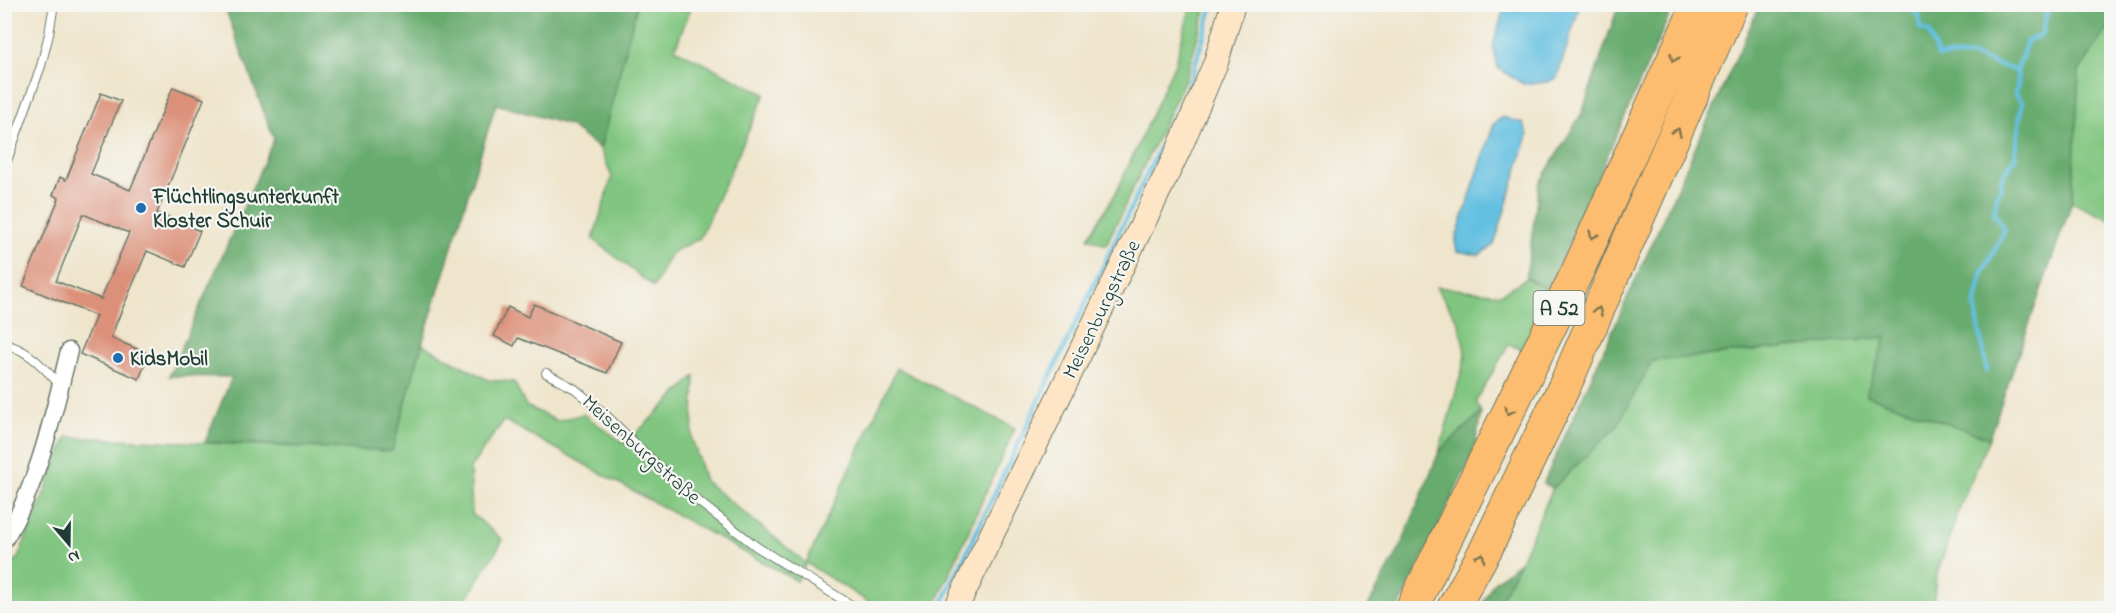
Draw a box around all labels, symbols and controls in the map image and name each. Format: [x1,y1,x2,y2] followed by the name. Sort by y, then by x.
[1669,51,1681,62] one-way arrow
[1670,128,1682,139] one-way arrow
[152,183,340,237] place label: Flüchtlingsunterkunft Kloster Schuir
[134,201,148,215] marker: Flüchtlingsunterkunft Kloster Schuir
[1588,229,1600,240] one-way arrow
[1056,235,1152,385] street label: Meisenburgstraße
[1534,291,1584,325] road number: A 52
[1591,306,1603,317] one-way arrow
[130,345,208,375] place label: KidsMobil
[111,351,125,365] marker: KidsMobil
[573,389,707,514] street label: Meisenburgstraße
[1504,405,1516,416] one-way arrow
[39,514,99,574] north arrow
[64,543,83,569] text: N
[1474,553,1485,563] one-way arrow

